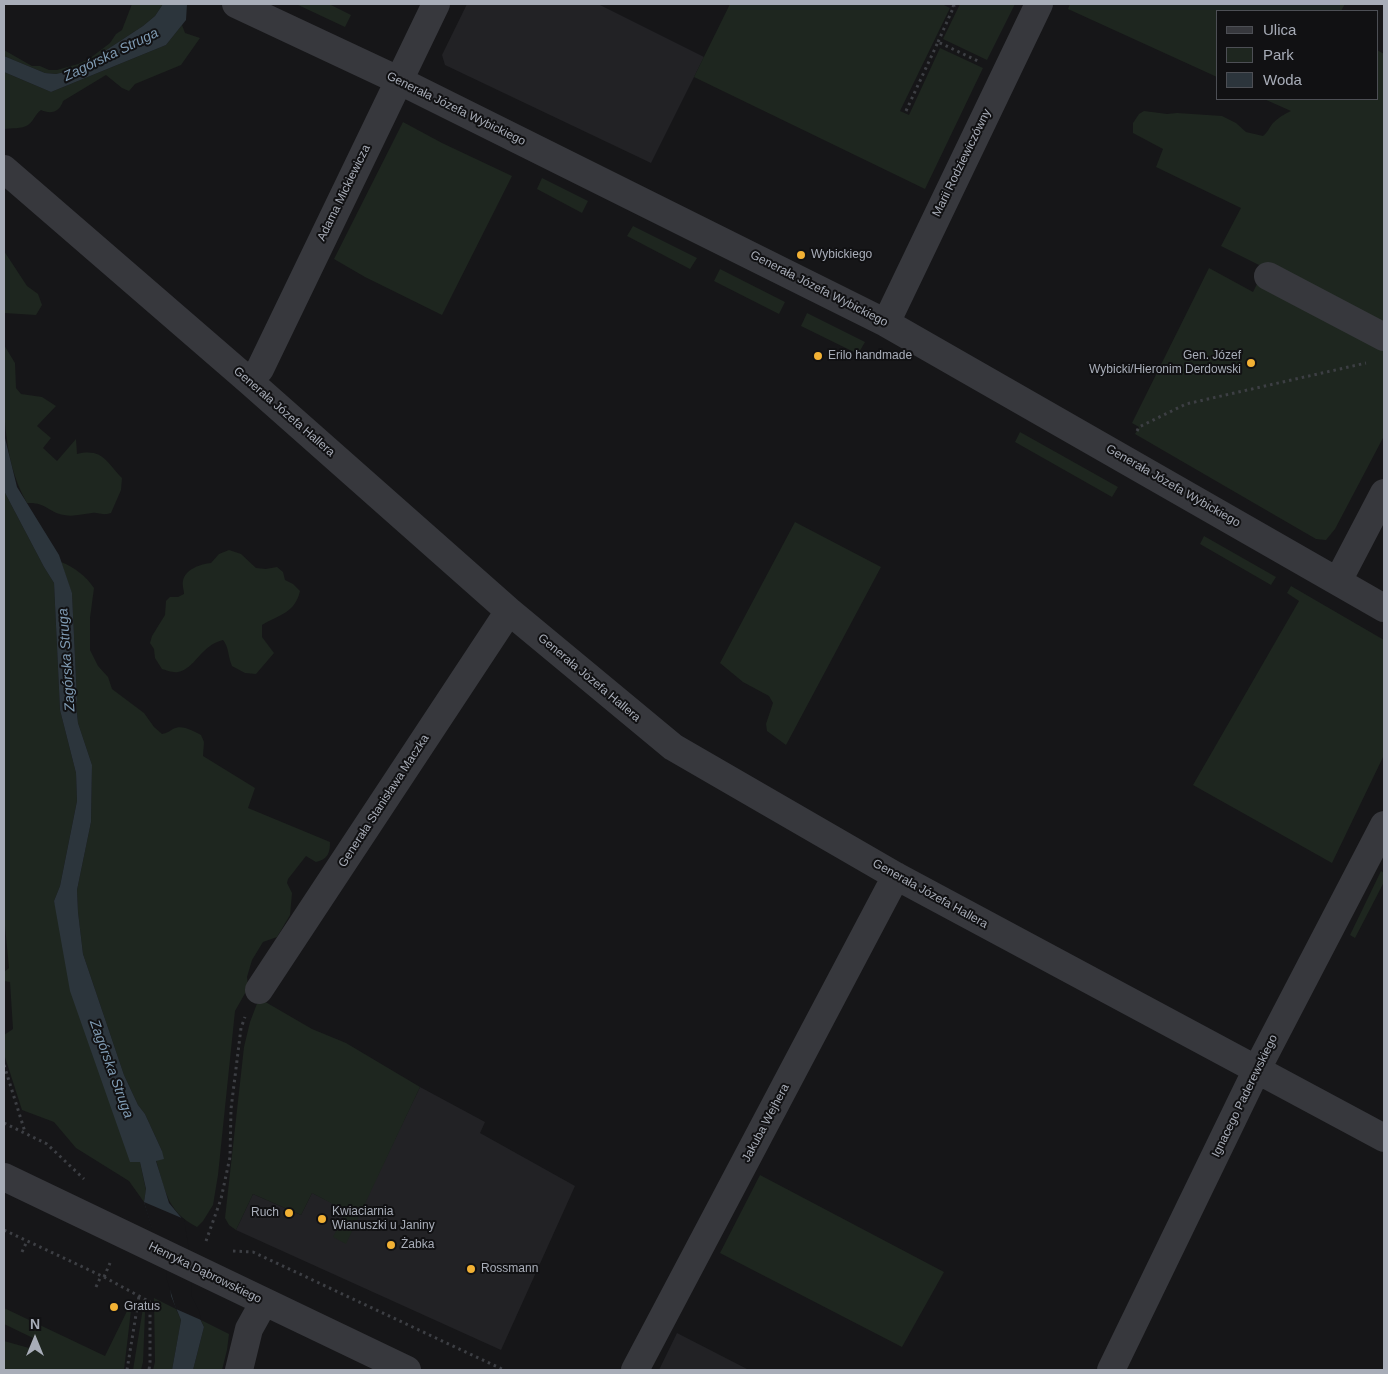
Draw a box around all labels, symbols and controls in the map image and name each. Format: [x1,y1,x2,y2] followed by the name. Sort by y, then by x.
[1216,10,1378,100] legend
[1263,21,1296,38] text: Ulica
[61,25,161,85] water label: Zagórska Struga
[1263,46,1294,63] text: Park
[384,69,528,149] street label: Generała Józefa Wybickiego
[1263,71,1302,88] text: Woda
[930,107,994,219] street label: Marii Rodziewiczówny
[314,142,374,244] street label: Adama Mickiewicza
[748,248,890,330] street label: Generała Józefa Wybickiego
[811,248,872,262] place label: Wybickiego
[795,249,807,261] marker: Wybickiego
[828,349,912,363] place label: Erilo handmade
[1089,349,1241,377] place label: Gen. Józef Wybicki/Hieronim Derdowski
[812,350,824,362] marker: Erilo handmade
[1245,357,1257,369] marker: Gen. Józef Wybicki/Hieronim Derdowski
[230,364,338,460] street label: Generała Józefa Hallera
[1103,442,1243,530] street label: Generała Józefa Wybickiego
[55,608,79,712] water label: Zagórska Struga
[535,631,643,725] street label: Generała Józefa Hallera
[336,732,432,870] street label: Generała Stanisława Maczka
[870,856,990,932] street label: Generała Józefa Hallera
[85,1017,137,1121] water label: Zagórska Struga
[1209,1032,1281,1160] street label: Ignacego Paderewskiego
[739,1081,793,1165] street label: Jakuba Wejhera
[332,1205,435,1233] place label: Kwiaciarnia Wianuszki u Janiny
[251,1206,279,1220] place label: Ruch
[283,1207,295,1219] marker: Ruch
[316,1213,328,1225] marker: Kwiaciarnia Wianuszki u Janiny
[401,1238,434,1252] place label: Żabka
[146,1239,264,1307] street label: Henryka Dąbrowskiego
[385,1239,397,1251] marker: Żabka
[481,1262,538,1276] place label: Rossmann
[465,1263,477,1275] marker: Rossmann
[124,1300,160,1314] place label: Gratus
[108,1301,120,1313] marker: Gratus
[10,1314,60,1364] north arrow
[30,1316,40,1332] text: N

